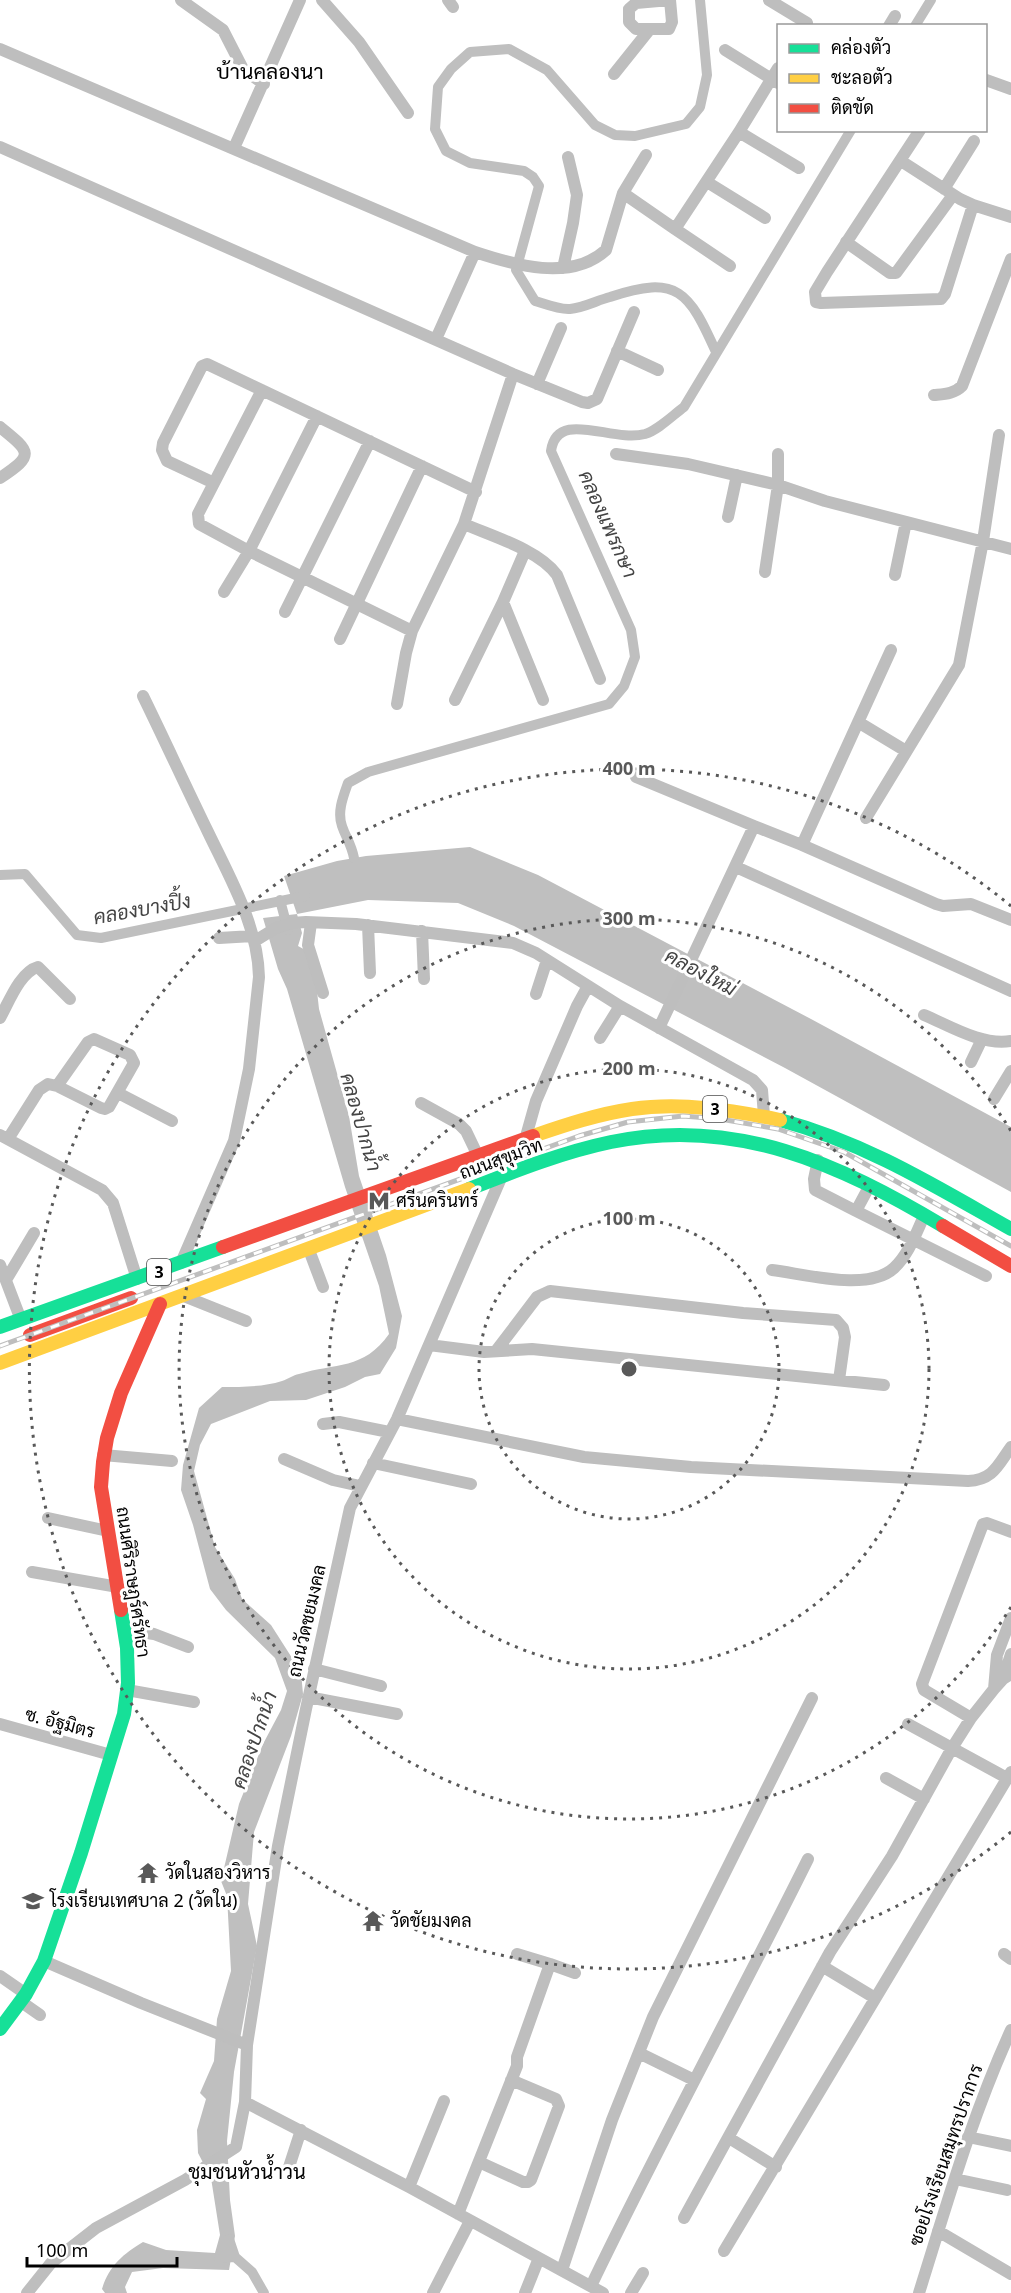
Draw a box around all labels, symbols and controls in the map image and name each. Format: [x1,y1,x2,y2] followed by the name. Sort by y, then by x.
[777,24,987,132] legend
[831,35,891,59] text: คล่องตัว
[216,57,324,85] district label: บ้านคลองนา
[831,65,893,89] text: ชะลอตัว
[831,95,874,119] text: ติดขัด
[573,466,644,582] water label: คลองแพรกษา
[602,756,656,780] text: 400 m
[91,884,193,930] water label: คลองบางปิ้ง
[602,906,656,930] text: 300 m
[661,942,743,1002] water label: คลองใหม่
[602,1056,656,1080] text: 200 m
[335,1068,392,1174] water label: คลองปากน้ำ
[703,1096,727,1122] road number: 3
[456,1132,546,1185] street label: ถนนสุขุมวิท
[396,1188,479,1212] place label: ศรีนครินทร์
[367,1189,391,1213] metro station icon: ศรีนครินทร์
[602,1206,656,1230] text: 100 m
[147,1259,171,1285] road number: 3
[619,1359,639,1379] centre of rings
[111,1505,156,1659] street label: ถนนศิริราษฎร์ศรัทธา
[281,1562,331,1679] street label: ถนนวัดชยมงคล
[220,1686,283,1792] water label: คลองปากน้ำ
[22,1701,98,1744] street label: ซ. อัฐมิตร
[165,1860,271,1884] place label: วัดในสองวิหาร
[136,1861,160,1885] temple icon: วัดในสองวิหาร
[49,1888,237,1912] place label: โรงเรียนเทศบาล 2 (วัดใน)
[21,1889,45,1913] school or university icon: โรงเรียนเทศบาล 2 (วัดใน)
[390,1908,472,1932] place label: วัดชัยมงคล
[361,1909,385,1933] temple icon: วัดชัยมงคล
[903,2060,988,2249] street label: ซอยโรงเรียนสมุทรปราการ
[188,2154,306,2186] district label: ชุมชนหัวน้ำวน
[27,2230,177,2268] scale bar
[36,2238,88,2262] text: 100 m

